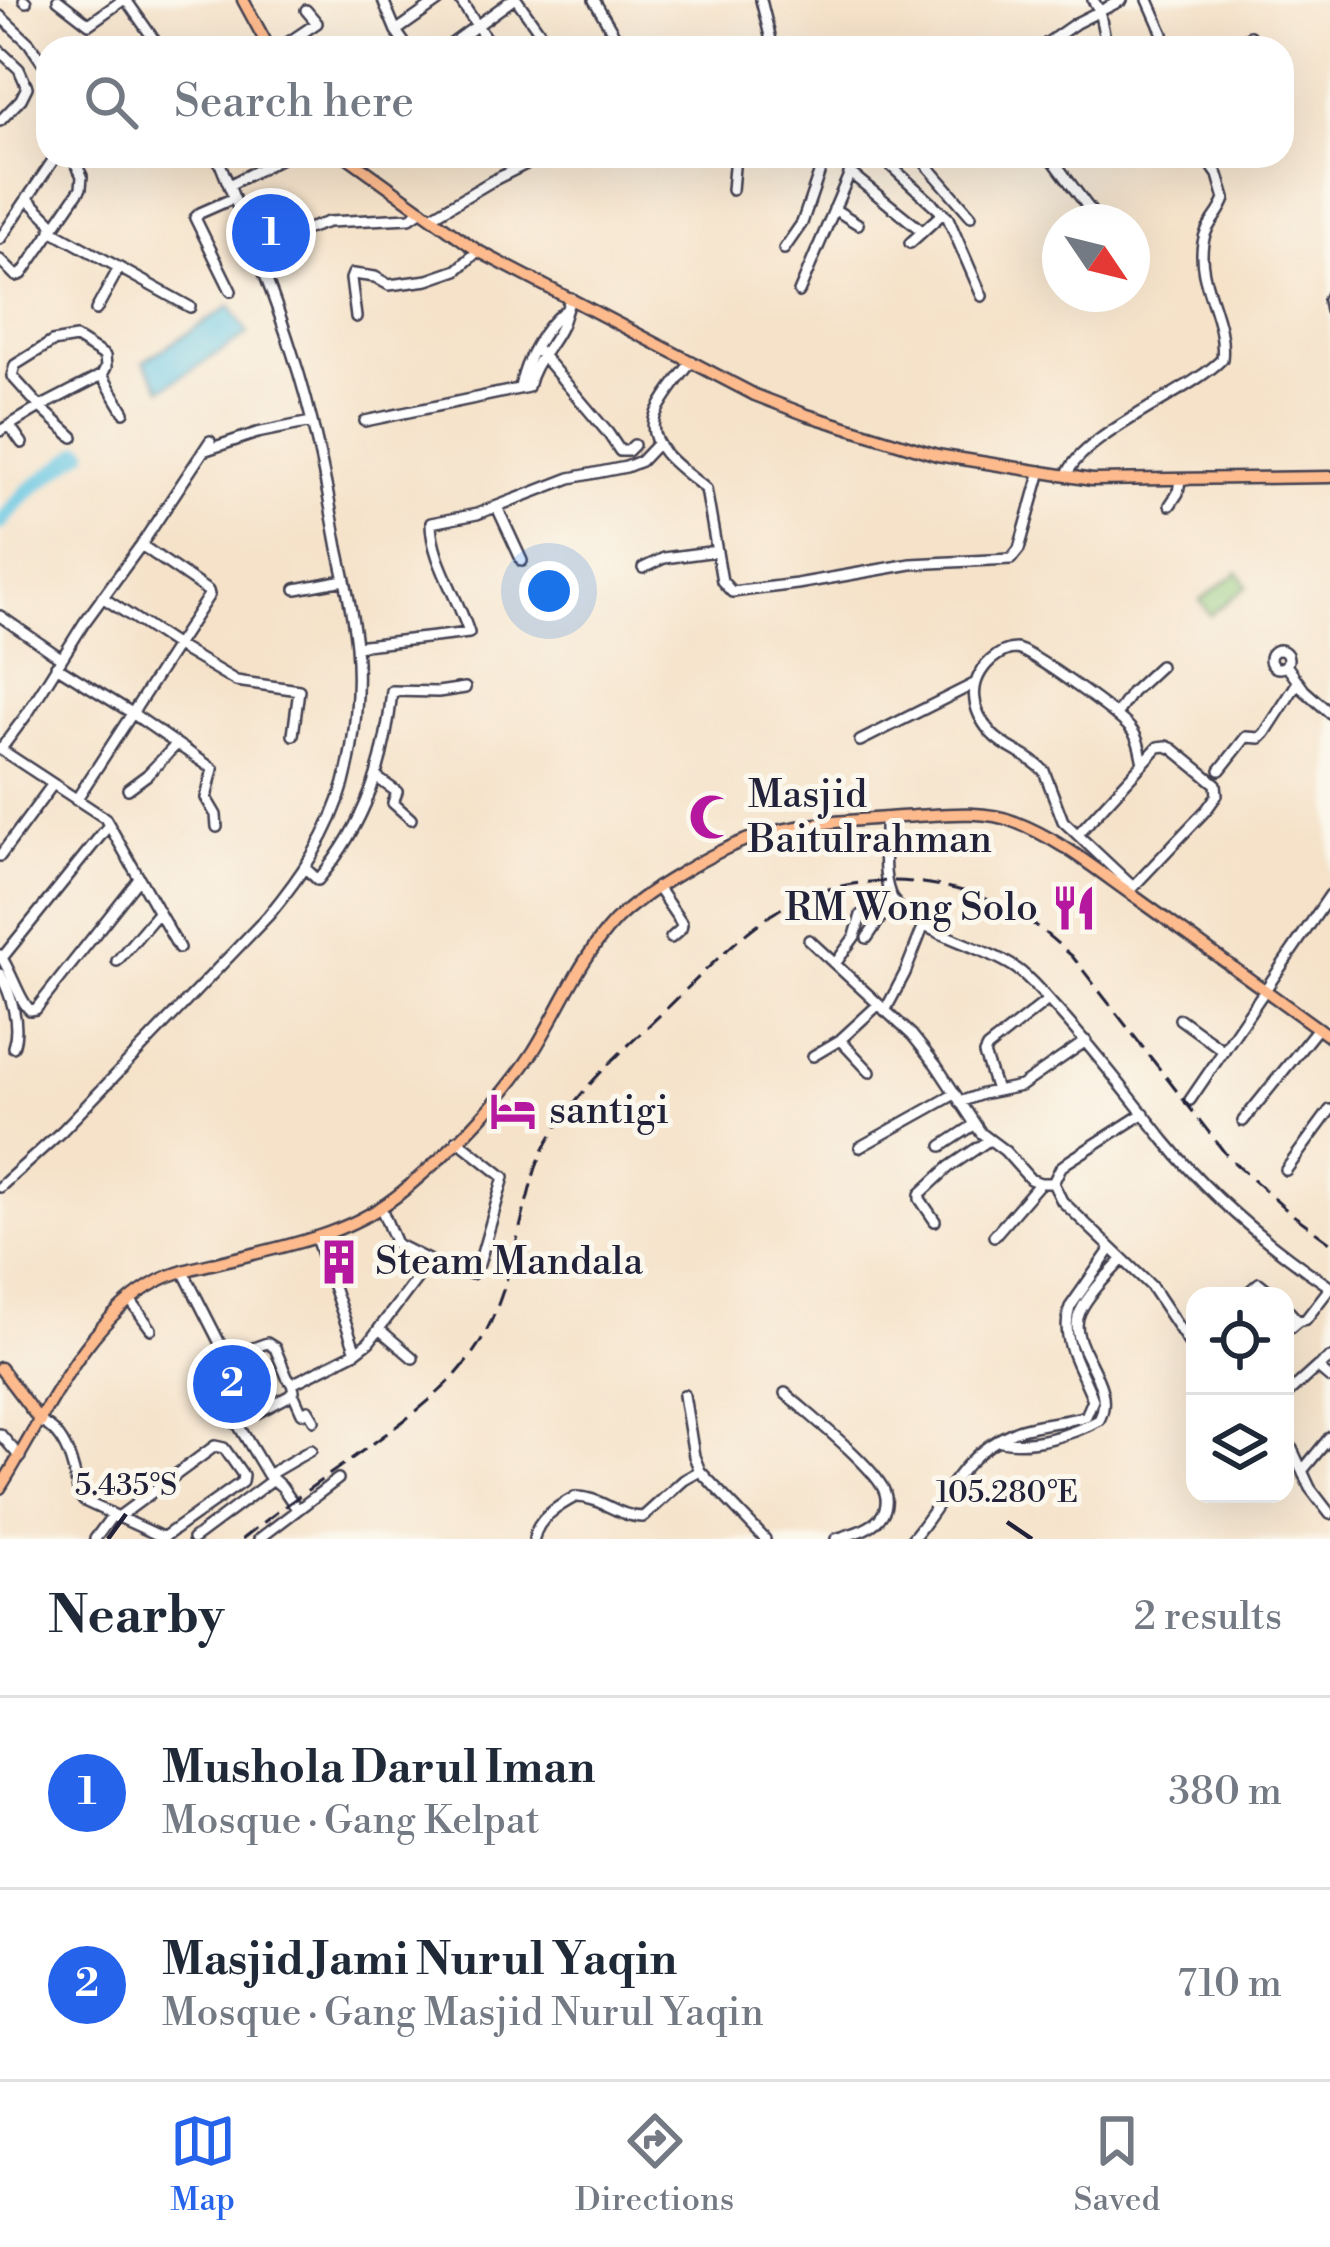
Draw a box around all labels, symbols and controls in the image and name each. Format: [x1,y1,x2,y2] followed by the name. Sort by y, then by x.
[36,36,1294,168] search box
[78,69,144,135] icon: search
[174,74,414,131] text: Search here
[232,188,310,278] pin: 1
[1042,204,1150,312] north arrow
[519,561,579,621] your location
[747,771,992,865] place label: Masjid Baitulrahman
[687,792,737,842] mosque icon: Masjid Baitulrahman
[1049,883,1099,933] restaurant icon: RM Wong Solo
[785,884,1038,933] place label: RM Wong Solo
[488,1086,538,1136] hotel icon: santigi
[549,1087,669,1136] place label: santigi
[314,1237,364,1287] building icon: Steam Mandala
[375,1238,643,1287] place label: Steam Mandala
[1186,1287,1294,1503] map controls
[1186,1287,1294,1395] button: locate
[193,1339,271,1429] pin: 2
[1186,1395,1294,1503] button: layers
[75,1467,177,1505] text: 5.435°S
[936,1474,1078,1512] text: 105.280°E
[48,1585,224,1649] text: Nearby
[1134,1593,1282,1642] text: 2 results
[162,1740,595,1797] text: Mushola Darul Iman
[78,1768,96,1817] text: 1
[1169,1768,1282,1817] text: 380 m
[162,1797,540,1846] text: Mosque · Gang Kelpat
[162,1932,677,1989] text: Masjid Jami Nurul Yaqin
[75,1960,99,2009] text: 2
[1177,1960,1282,2009] text: 710 m
[162,1989,764,2038] text: Mosque · Gang Masjid Nurul Yaqin
[170,2108,236,2221] tab: Map
[575,2108,734,2221] tab: Directions
[1074,2108,1160,2221] tab: Saved

